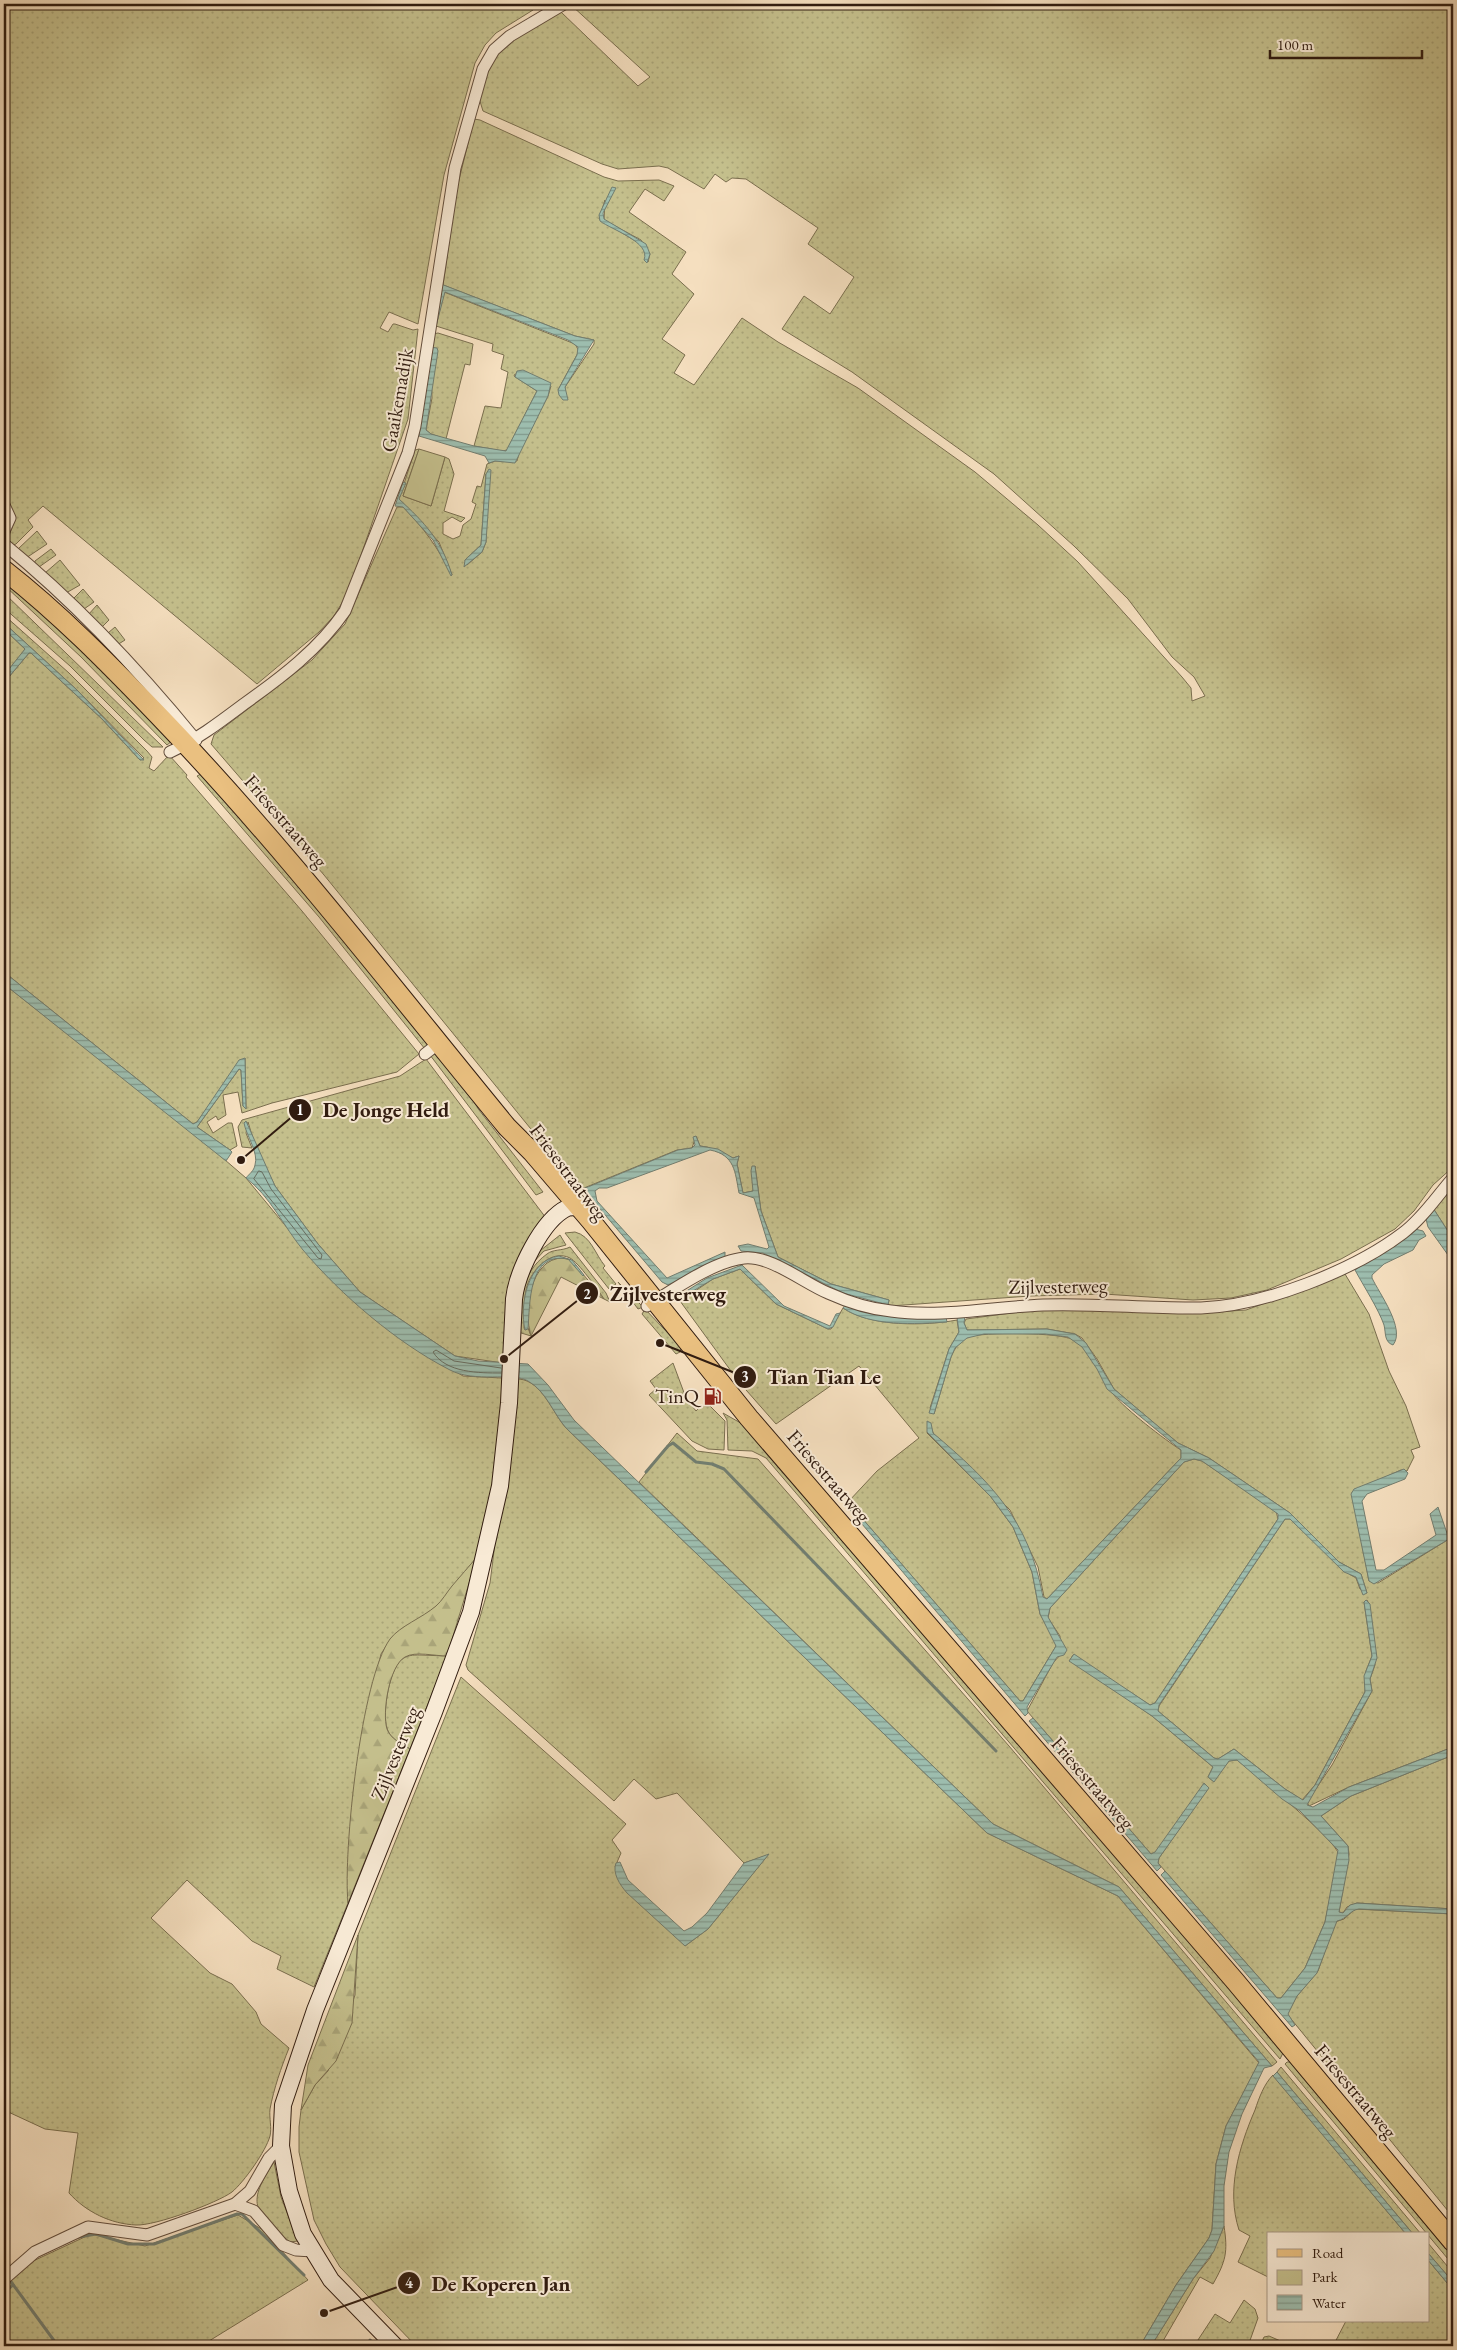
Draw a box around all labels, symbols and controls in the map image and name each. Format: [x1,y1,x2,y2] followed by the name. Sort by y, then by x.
[1270,28,1422,60] scale bar
[1277,35,1314,54] text: 100 m
[375,345,419,454] street label: Gaaikemadijk
[238,769,334,873] street label: Friesestraatweg
[288,1092,459,1128] callout: De Jonge Held
[323,1096,450,1123] text: De Jonge Held
[296,1100,304,1119] text: 1
[524,1118,614,1226] street label: Friesestraatweg
[1008,1272,1108,1300] street label: Zijlvesterweg
[575,1275,736,1311] callout: Zijlvesterweg
[610,1280,727,1307] text: Zijlvesterweg
[583,1284,591,1303] text: 2
[732,1359,891,1395] callout: Tian Tian Le
[767,1363,881,1390] text: Tian Tian Le
[741,1367,749,1386] text: 3
[655,1383,702,1409] place label: TinQ
[703,1386,723,1406] fuel station icon: TinQ
[781,1424,877,1528] street label: Friesestraatweg
[364,1702,426,1804] street label: Zijlvesterweg
[1045,1731,1141,1835] street label: Friesestraatweg
[1309,2039,1403,2144] street label: Friesestraatweg
[1267,2232,1430,2322] legend
[1312,2243,1344,2262] text: Road
[396,2265,580,2301] callout: De Koperen Jan
[1312,2267,1339,2286] text: Park
[432,2270,571,2297] text: De Koperen Jan
[405,2273,414,2292] text: 4
[1312,2293,1346,2312] text: Water

